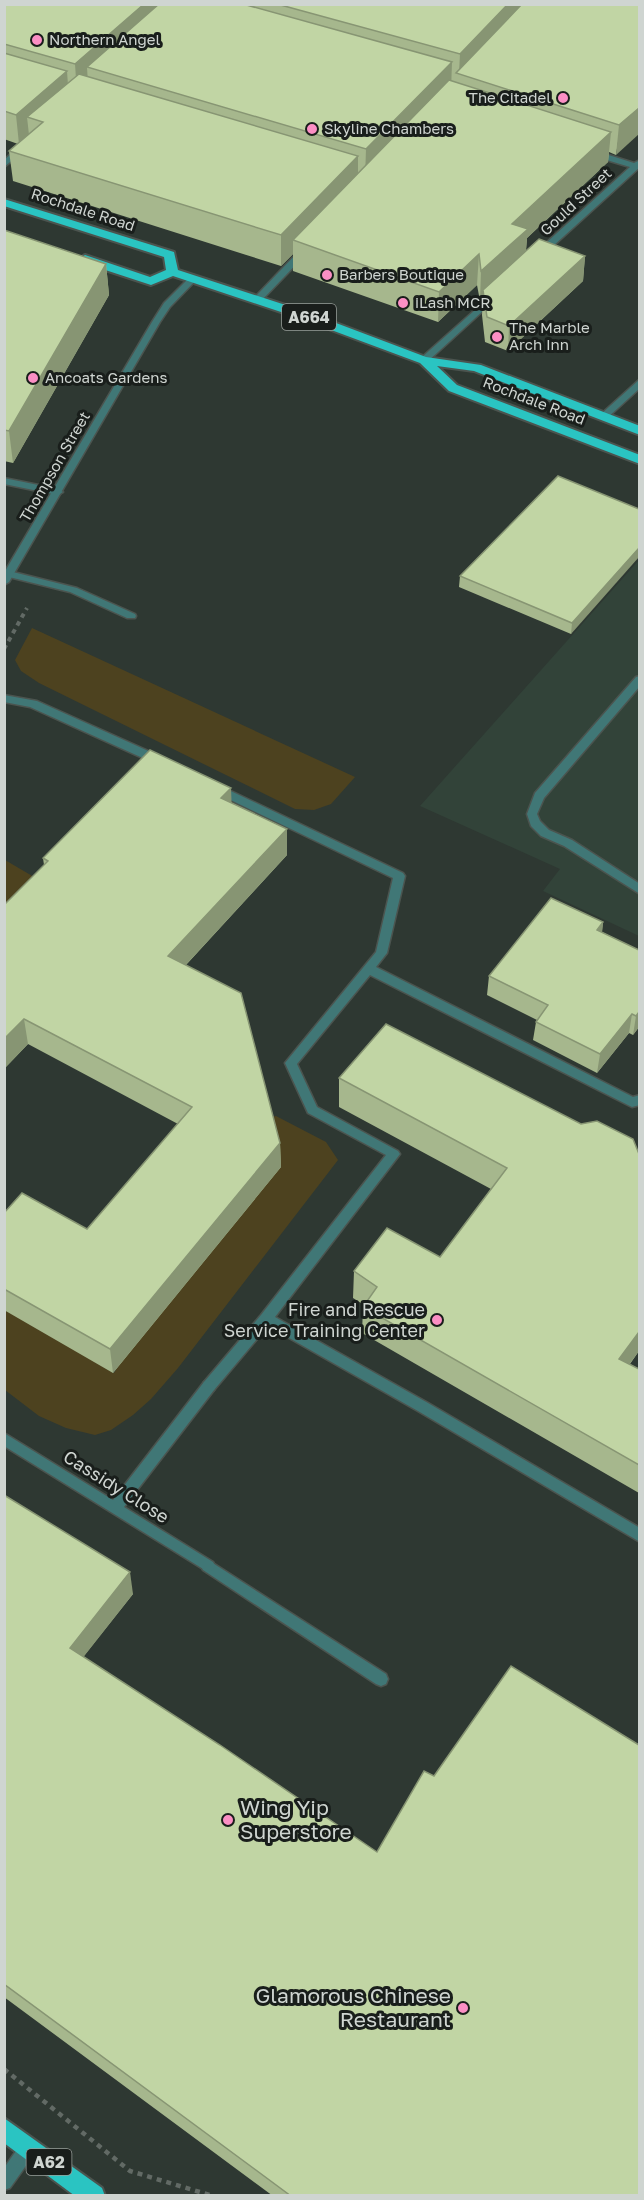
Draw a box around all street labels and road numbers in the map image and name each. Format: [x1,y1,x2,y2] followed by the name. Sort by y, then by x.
[536,164,615,239] street label: Gould Street
[29,184,137,234] street label: Rochdale Road
[282,304,336,330] road number: A664
[481,372,588,428] street label: Rochdale Road
[15,408,93,525] street label: Thompson Street
[60,1445,173,1527] street label: Cassidy Close
[26,2149,72,2175] road number: A62

